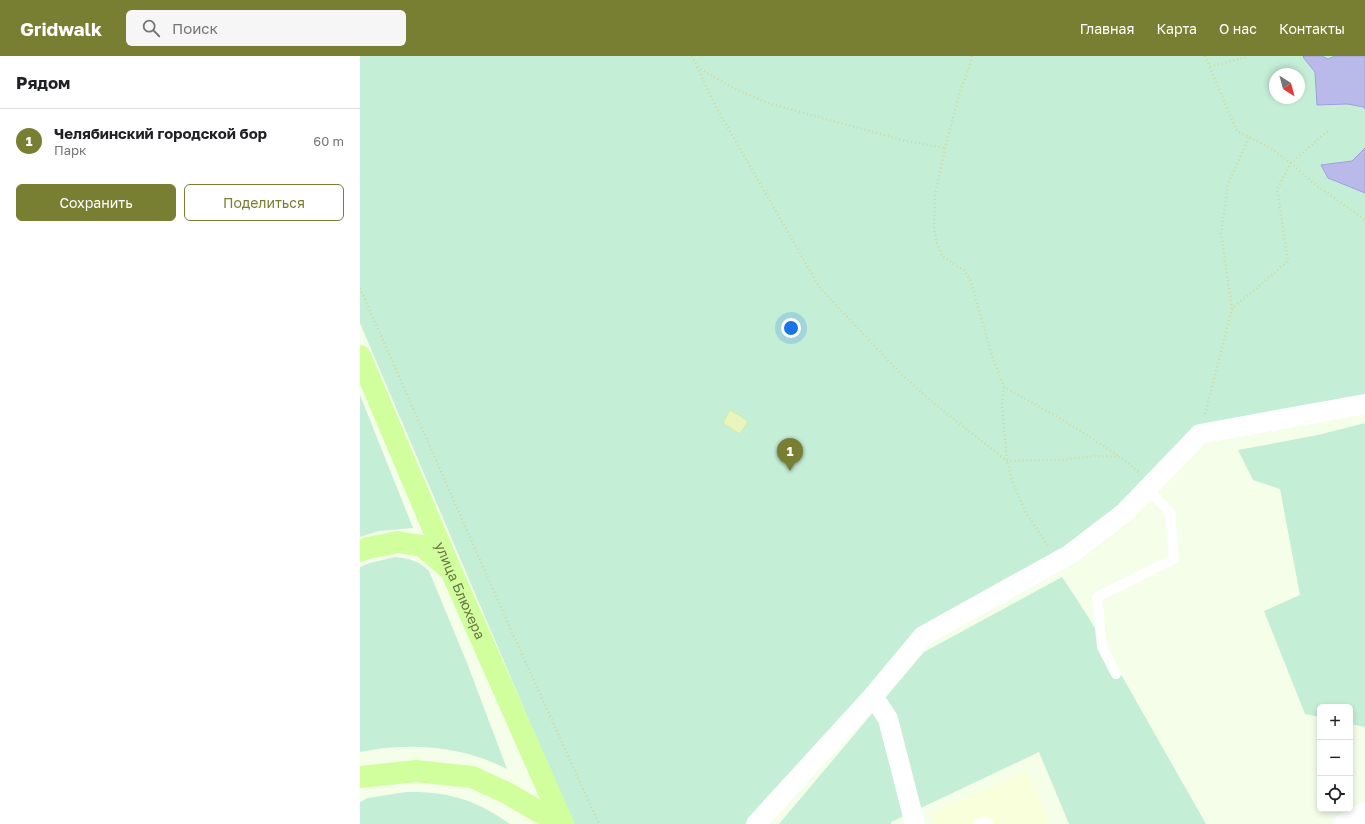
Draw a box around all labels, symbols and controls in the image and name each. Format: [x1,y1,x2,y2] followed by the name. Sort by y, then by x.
[126,10,406,46] search box
[20,17,102,40] text: Gridwalk
[140,17,162,39] icon: search
[172,19,218,37] text: Поиск
[1080,20,1134,37] text: Главная
[1156,20,1197,37] text: Карта
[1219,20,1257,37] text: О нас
[1279,20,1345,37] text: Контакты
[1269,68,1305,104] north arrow
[16,72,70,93] text: Рядом
[54,124,267,142] text: Челябинский городской бор
[26,133,32,149] text: 1
[313,133,344,149] text: 60 m
[54,142,87,158] text: Парк
[16,184,176,221] button: Сохранить
[184,184,344,221] button: Поделиться
[781,318,801,338] your location
[777,438,803,471] pin: 1
[432,539,489,642] street label: улица Блюхера
[1317,704,1353,812] map controls
[1317,704,1353,740] button: +
[1317,740,1353,776] button: −
[1317,776,1353,812] button: locate

